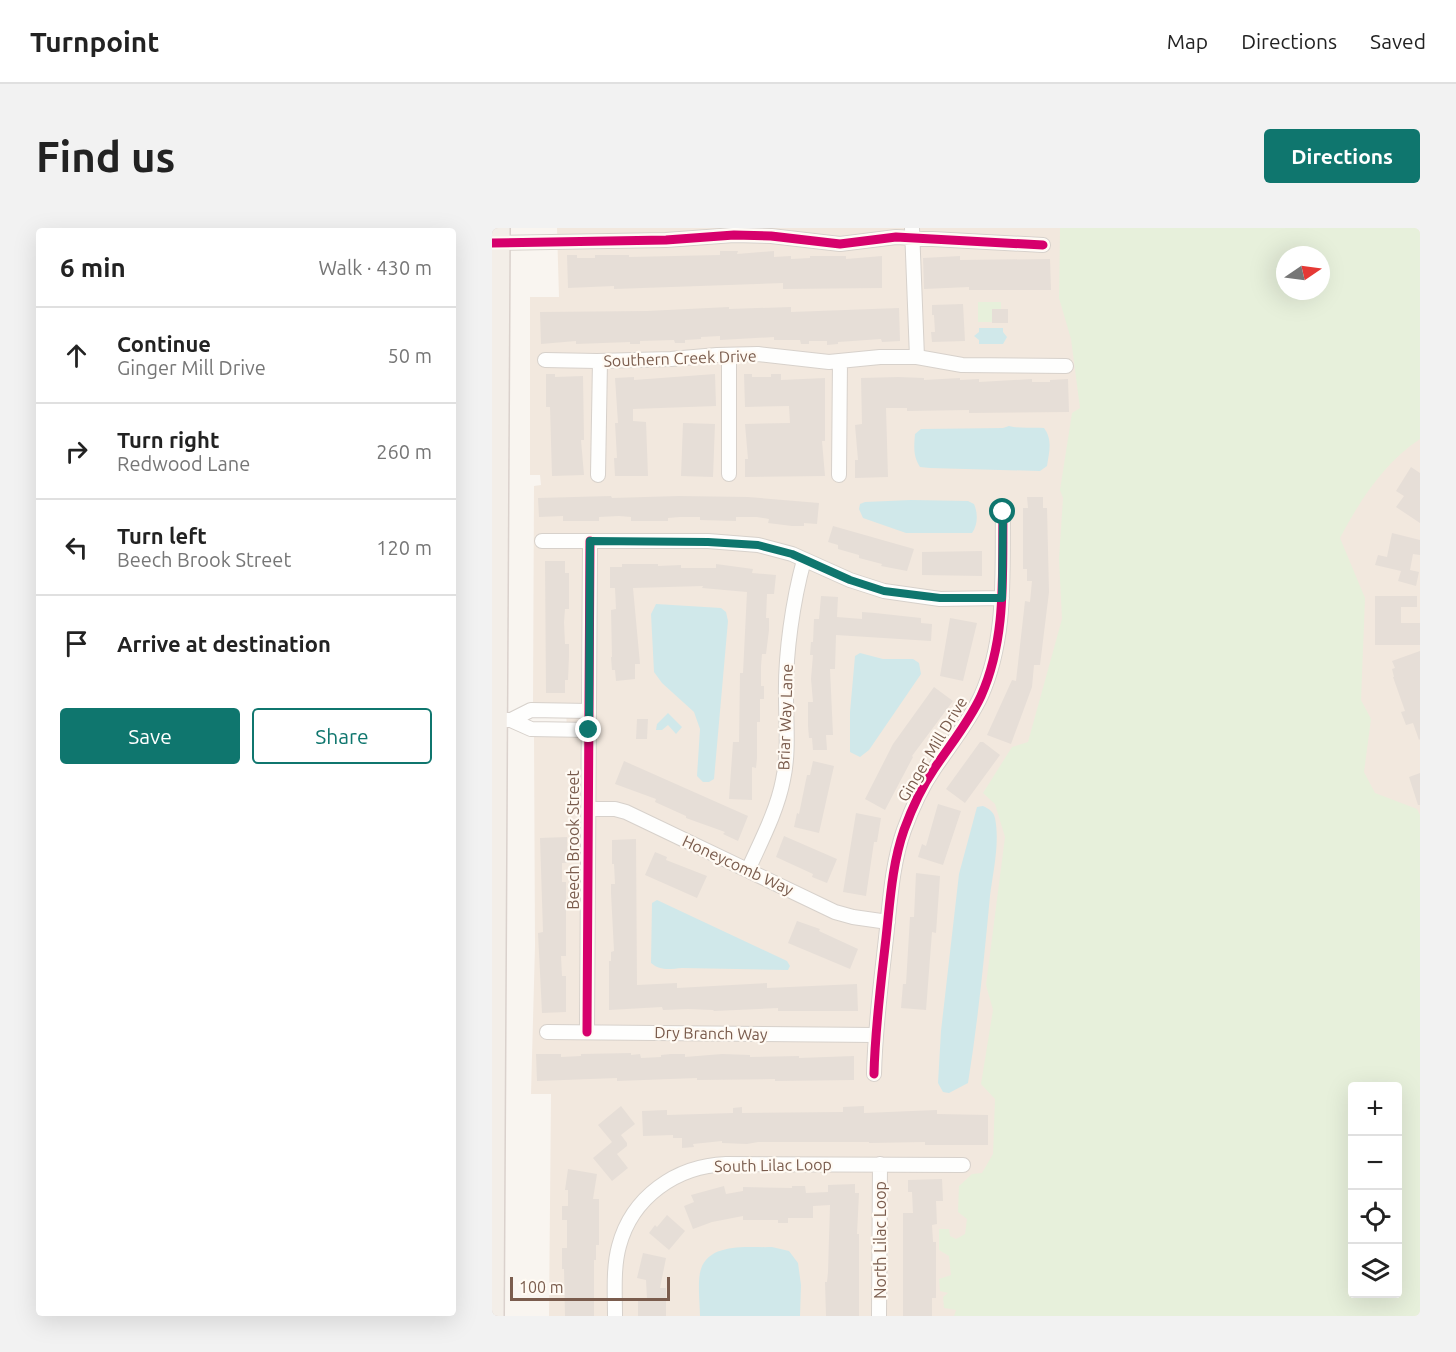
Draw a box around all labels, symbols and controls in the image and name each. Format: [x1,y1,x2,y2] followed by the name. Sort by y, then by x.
[30,26,159,57] text: Turnpoint
[1167,29,1208,53] text: Map
[1241,29,1337,53] text: Directions
[1370,29,1426,53] text: Saved
[1264,129,1420,183] button: Directions
[36,133,175,180] text: Find us
[1276,246,1330,300] north arrow
[60,253,126,282] text: 6 min
[319,256,432,279] text: Walk · 430 m
[117,331,211,356] text: Continue
[60,339,93,372] icon: ahead
[388,344,432,367] text: 50 m
[603,346,757,370] street label: Southern Creek Drive
[117,356,266,379] text: Ginger Mill Drive
[117,427,219,452] text: Turn right
[60,435,93,468] icon: right
[376,440,432,463] text: 260 m
[117,452,250,475] text: Redwood Lane
[989,498,1015,524] route start
[117,523,207,548] text: Turn left
[60,531,93,564] icon: left
[376,536,432,559] text: 120 m
[117,548,291,571] text: Beech Brook Street
[60,627,93,660] icon: arrive
[117,631,331,656] text: Arrive at destination
[774,663,796,771] street label: Briar Way Lane
[894,693,970,805] street label: Ginger Mill Drive
[60,708,240,764] button: Save
[252,708,432,764] button: Share
[575,716,601,742] route end
[564,770,582,910] street label: Beech Brook Street
[680,831,797,899] street label: Honeycomb Way
[654,1023,768,1043] street label: Dry Branch Way
[1348,1082,1402,1298] map controls
[1348,1082,1402,1136] button: +
[1348,1136,1402,1190] button: −
[714,1155,832,1175] street label: South Lilac Loop
[871,1181,889,1299] street label: North Lilac Loop
[1348,1190,1402,1244] button: locate
[1348,1244,1402,1298] button: layers
[510,1274,670,1302] scale bar
[519,1278,564,1296] text: 100 m

